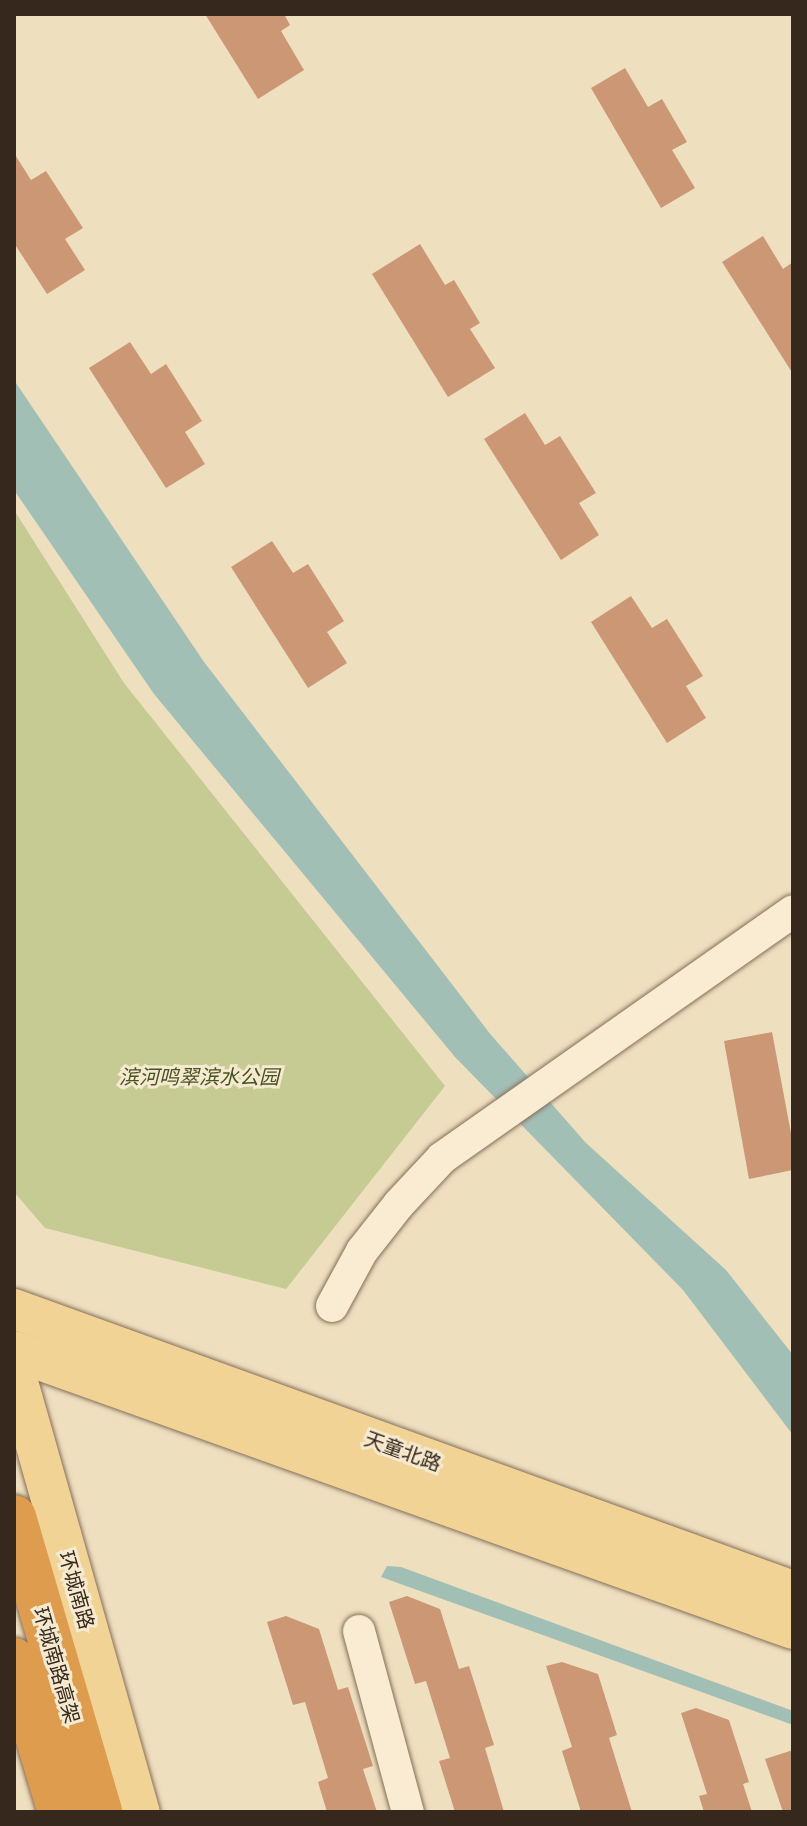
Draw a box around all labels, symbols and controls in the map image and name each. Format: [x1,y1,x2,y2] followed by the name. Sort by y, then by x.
[119,1064,279,1088] park label: 滨河鸣翠滨水公园
[361,1426,445,1476] street label: 天童北路
[54,1548,100,1632] street label: 环城南路
[29,1604,85,1726] street label: 环城南路高架

